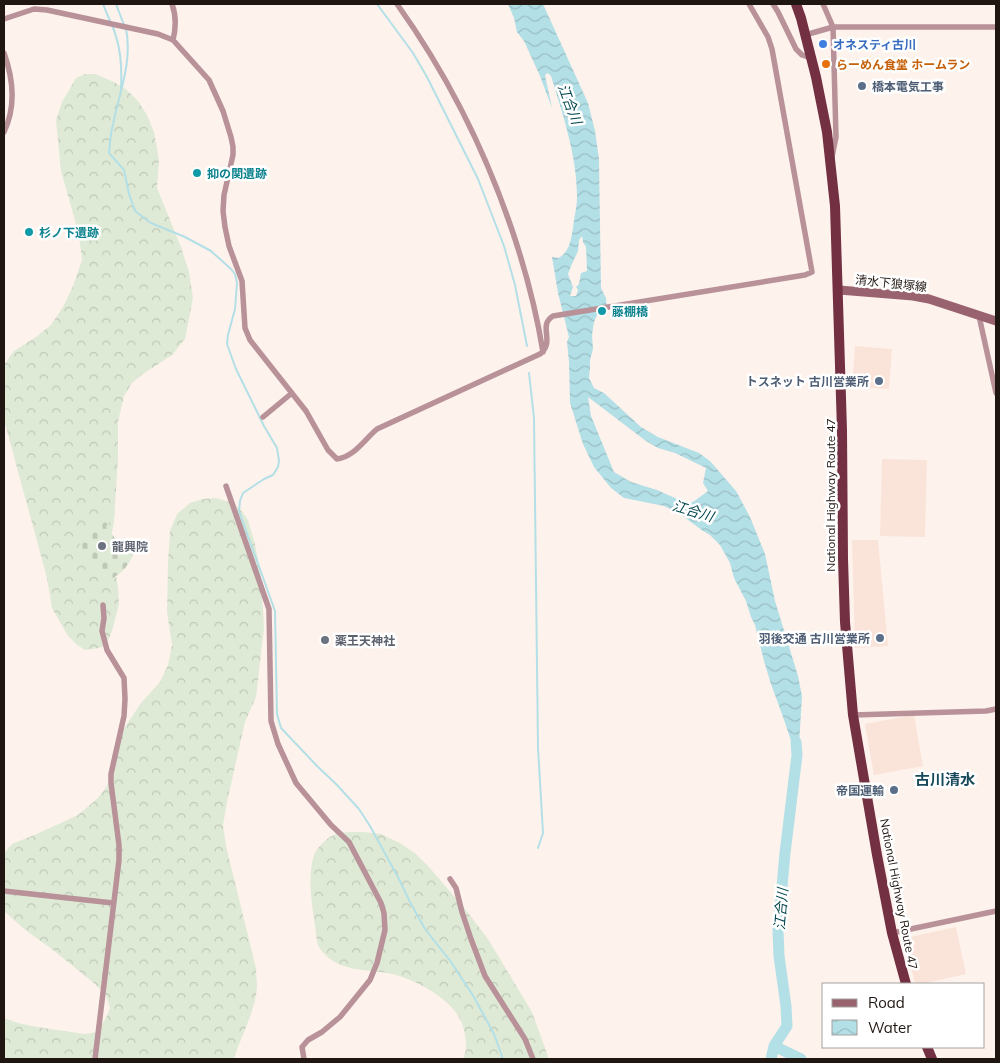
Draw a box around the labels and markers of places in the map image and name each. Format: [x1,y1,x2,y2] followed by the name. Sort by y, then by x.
[833,37,916,52] place label: オネスティ古川
[817,38,829,50] marker: オネスティ古川
[836,57,970,72] place label: らーめん食堂 ホームラン
[820,58,832,70] marker: らーめん食堂 ホームラン
[872,79,944,94] place label: 橋本電気工事
[856,80,868,92] marker: 橋本電気工事
[207,166,267,181] place label: 抑の関遺跡
[191,167,203,179] marker: 抑の関遺跡
[39,225,99,240] place label: 杉ノ下遺跡
[23,226,35,238] marker: 杉ノ下遺跡
[612,304,649,319] place label: 藤棚橋
[596,305,608,317] marker: 藤棚橋
[746,374,869,389] place label: トスネット 古川営業所
[873,375,885,387] marker: トスネット 古川営業所
[112,539,148,554] place label: 龍興院
[96,540,108,552] marker: 龍興院
[759,631,870,646] place label: 羽後交通 古川営業所
[874,632,886,644] marker: 羽後交通 古川営業所
[335,633,395,648] place label: 薬王天神社
[319,634,331,646] marker: 薬王天神社
[836,783,884,798] place label: 帝国運輸
[888,784,900,796] marker: 帝国運輸

